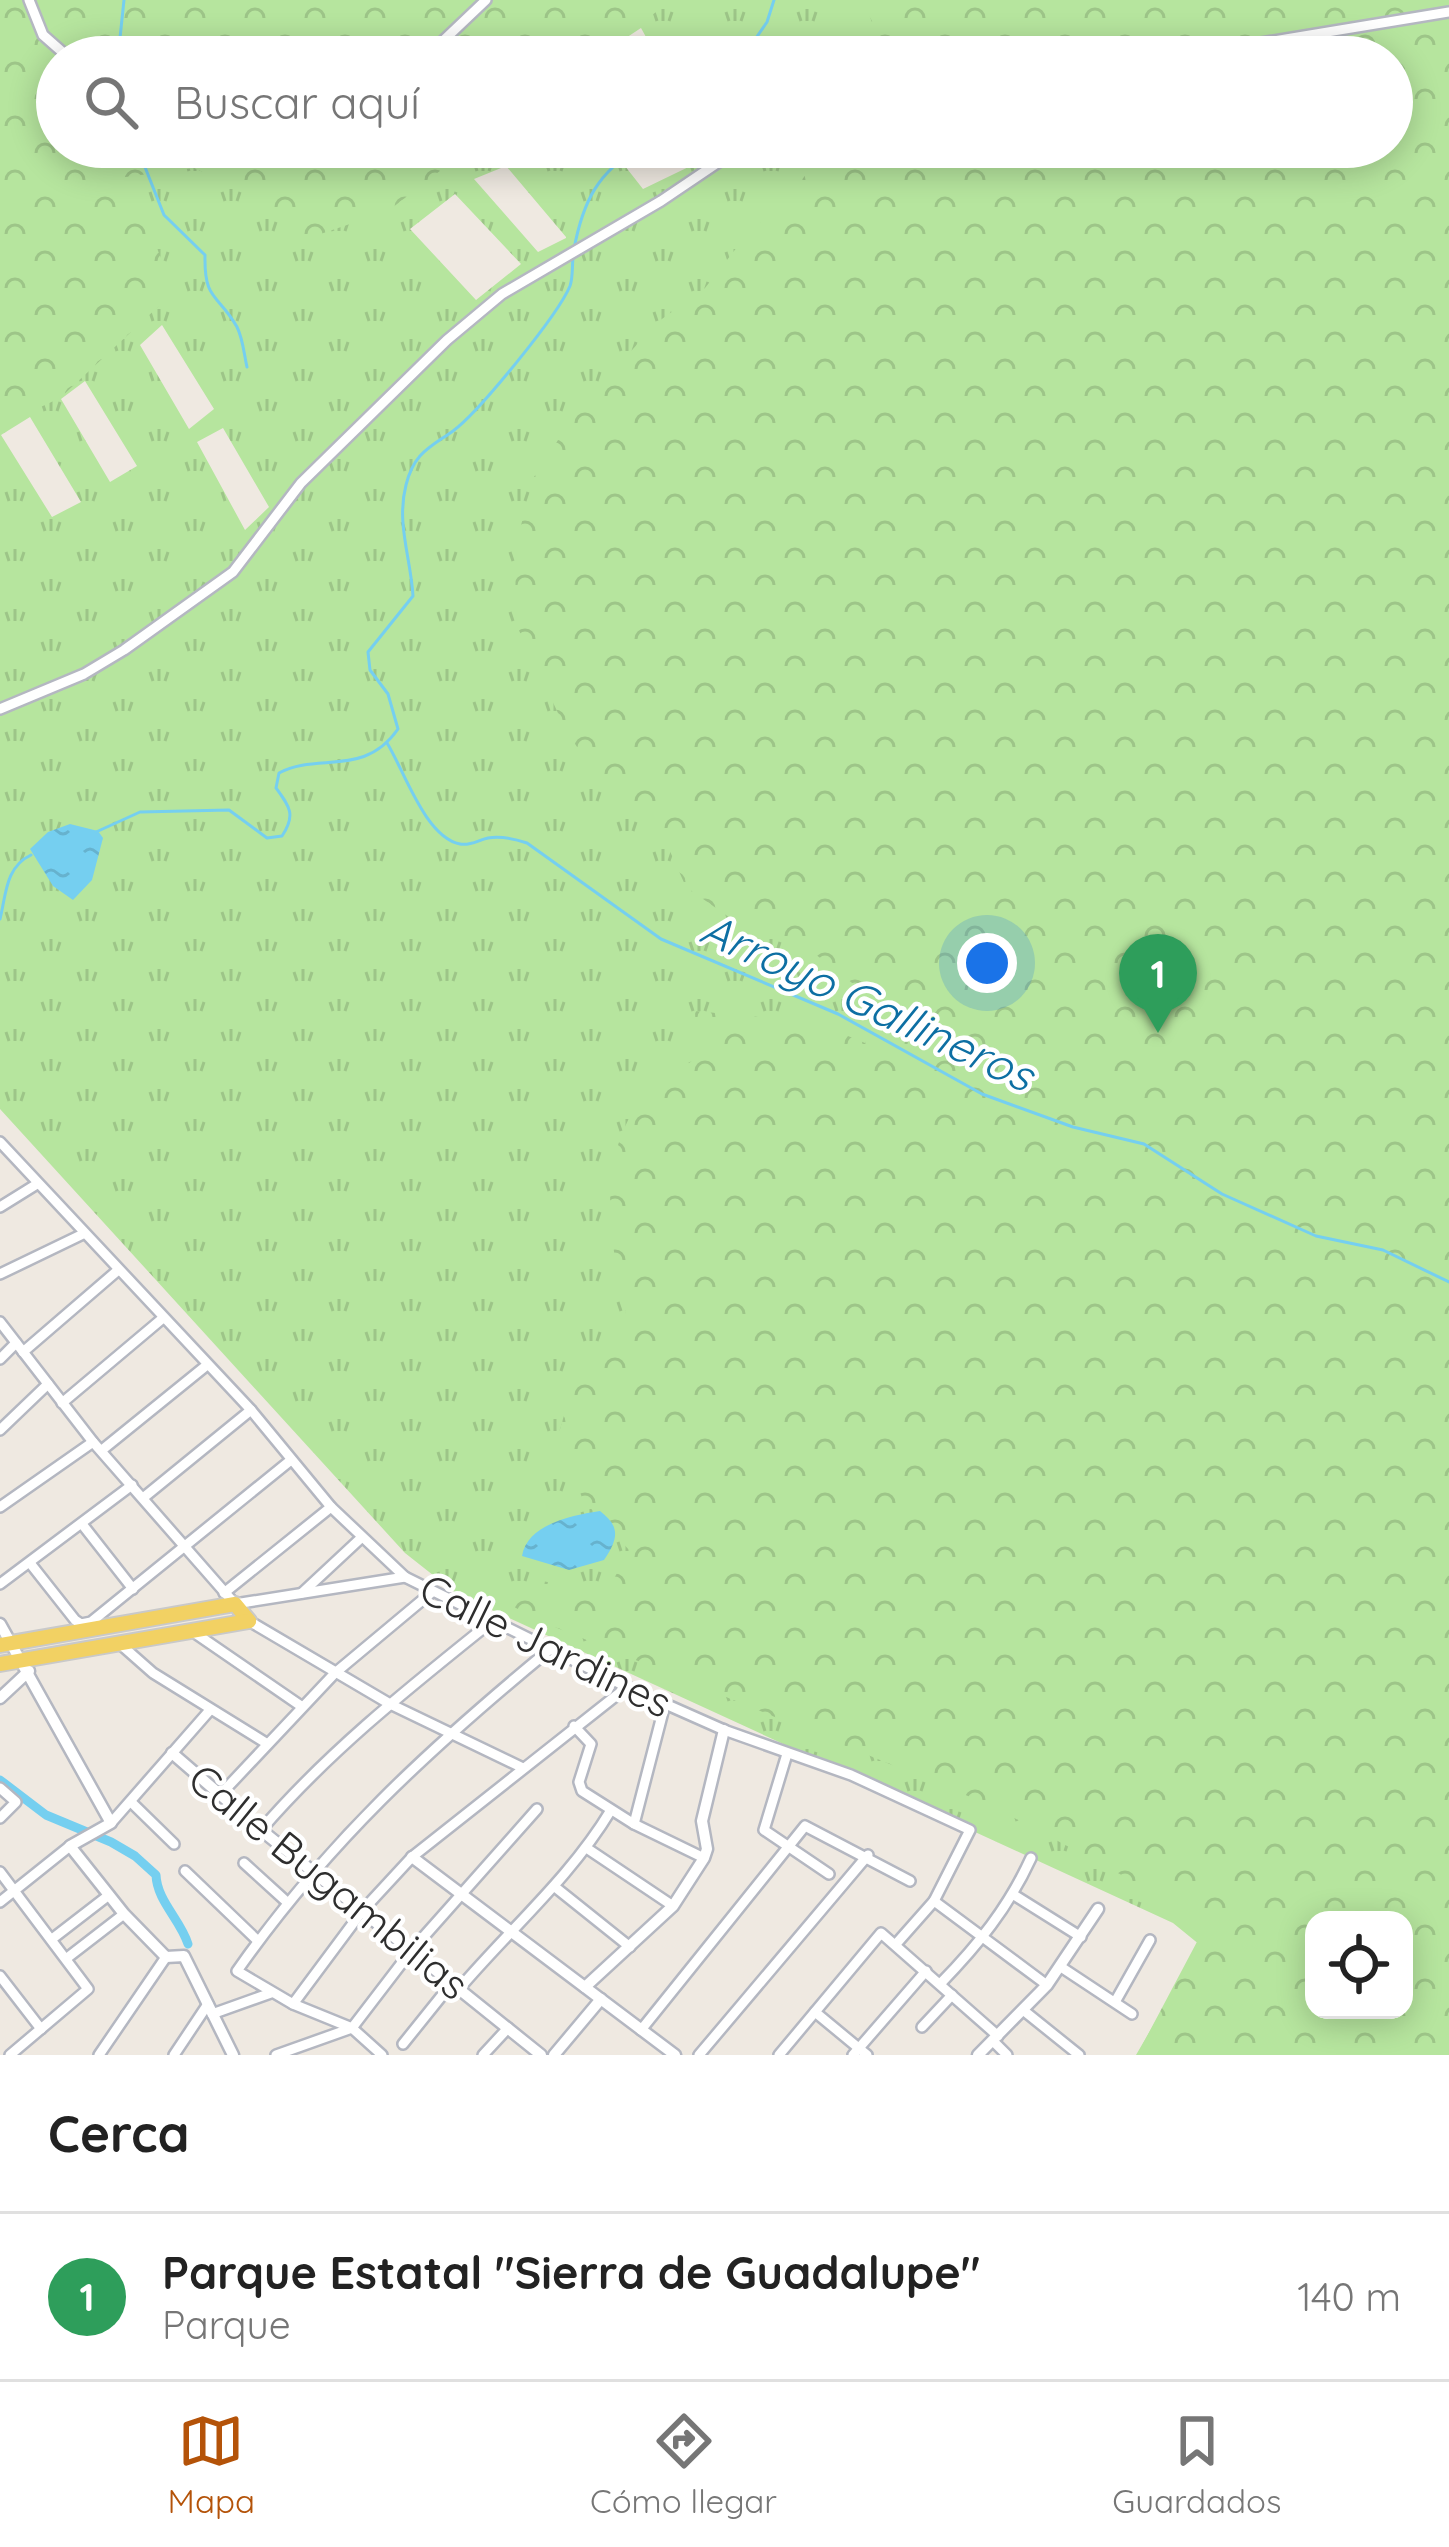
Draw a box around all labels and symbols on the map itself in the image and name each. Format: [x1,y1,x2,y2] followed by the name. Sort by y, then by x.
[693,899,1046,1104] water label: Arroyo Gallineros
[957,933,1017,993] your location
[1119,934,1197,1033] pin: 1
[411,1561,681,1729] street label: Calle Jardines
[178,1752,480,2010] street label: Calle Bugambilias

